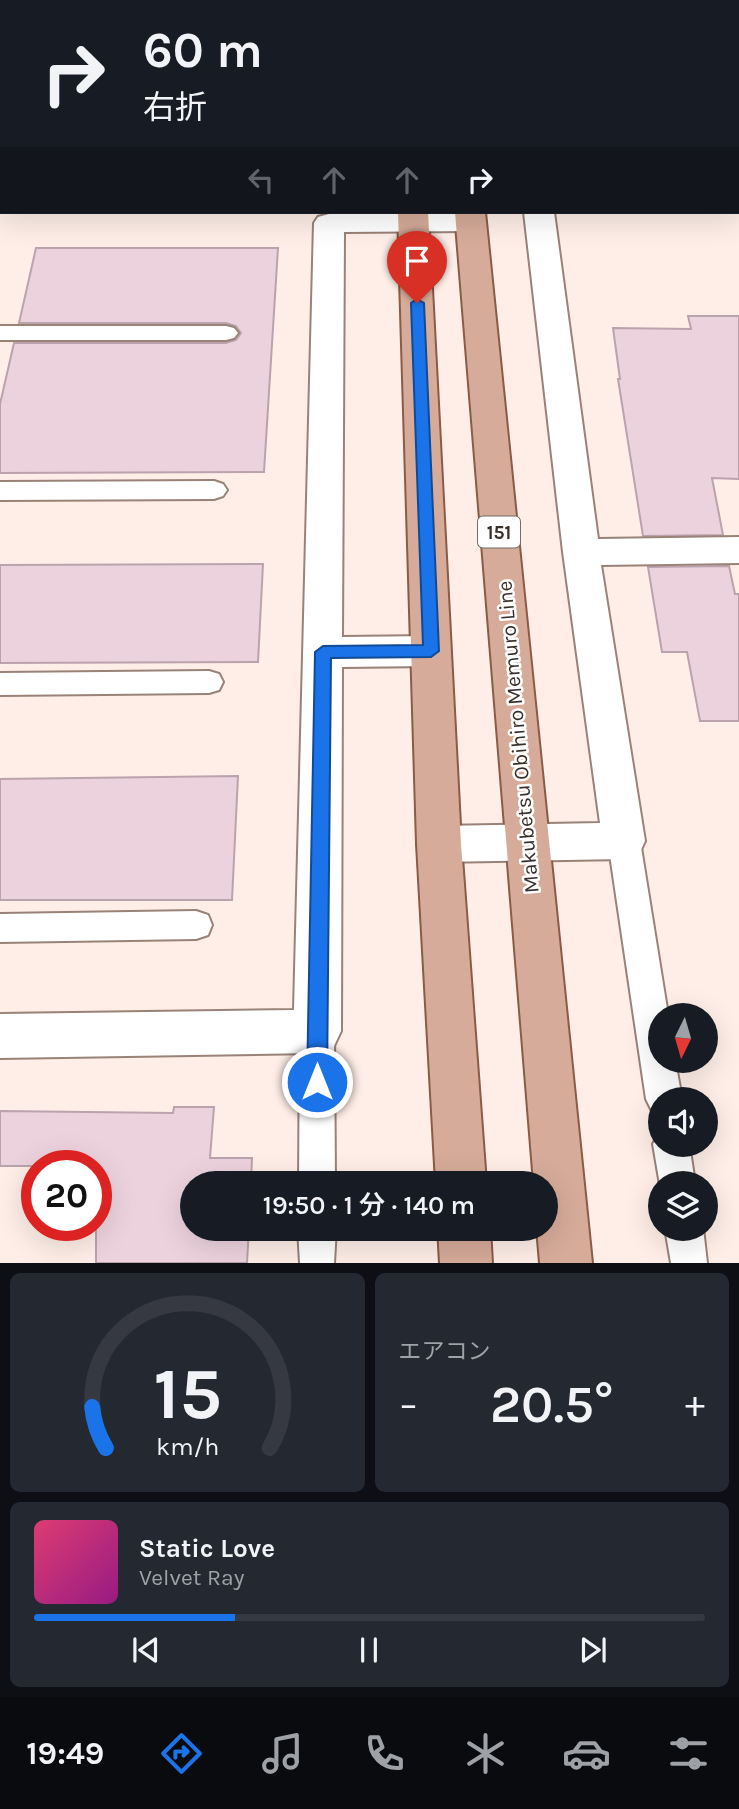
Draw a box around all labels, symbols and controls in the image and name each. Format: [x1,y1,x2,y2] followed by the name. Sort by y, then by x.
[143,22,263,79] text: 60 m
[28,28,119,119] icon: right
[143,89,207,126] text: 右折
[242,161,280,199] icon: left
[315,161,353,199] icon: ahead
[388,161,426,199] icon: ahead
[461,161,499,199] icon: right
[387,231,447,303] pin
[398,242,436,280] icon: arrive
[478,516,520,548] road number: 151
[492,580,544,894] street label: Makubetsu Obihiro Memuro Line
[648,1003,718,1073] north arrow
[648,1003,718,1241] map controls
[280,1045,354,1119] position arrow
[648,1087,718,1157] button: sound
[21,1150,112,1241] speed limit sign: 20
[648,1171,718,1241] button: layers
[263,1190,475,1221] text: 19:50 · 1 分 · 140 m
[399,1338,491,1365] text: エアコン
[153,1352,221,1437] text: 15
[490,1374,614,1435] text: 20.5°
[399,1382,418,1427] text: −
[685,1382,705,1427] text: +
[156,1432,219,1461] text: km/h
[139,1533,275,1564] text: Static Love
[139,1564,244,1591] text: Velvet Ray
[127,1631,165,1669] icon: previous
[350,1631,388,1669] icon: pause
[574,1631,612,1669] icon: next
[157,1729,206,1778] icon: directions
[258,1729,307,1778] icon: music
[360,1729,409,1778] icon: phone
[461,1729,510,1778] icon: climate
[562,1729,611,1778] icon: car
[664,1729,713,1778] icon: filters
[26,1735,104,1772] text: 19:49

